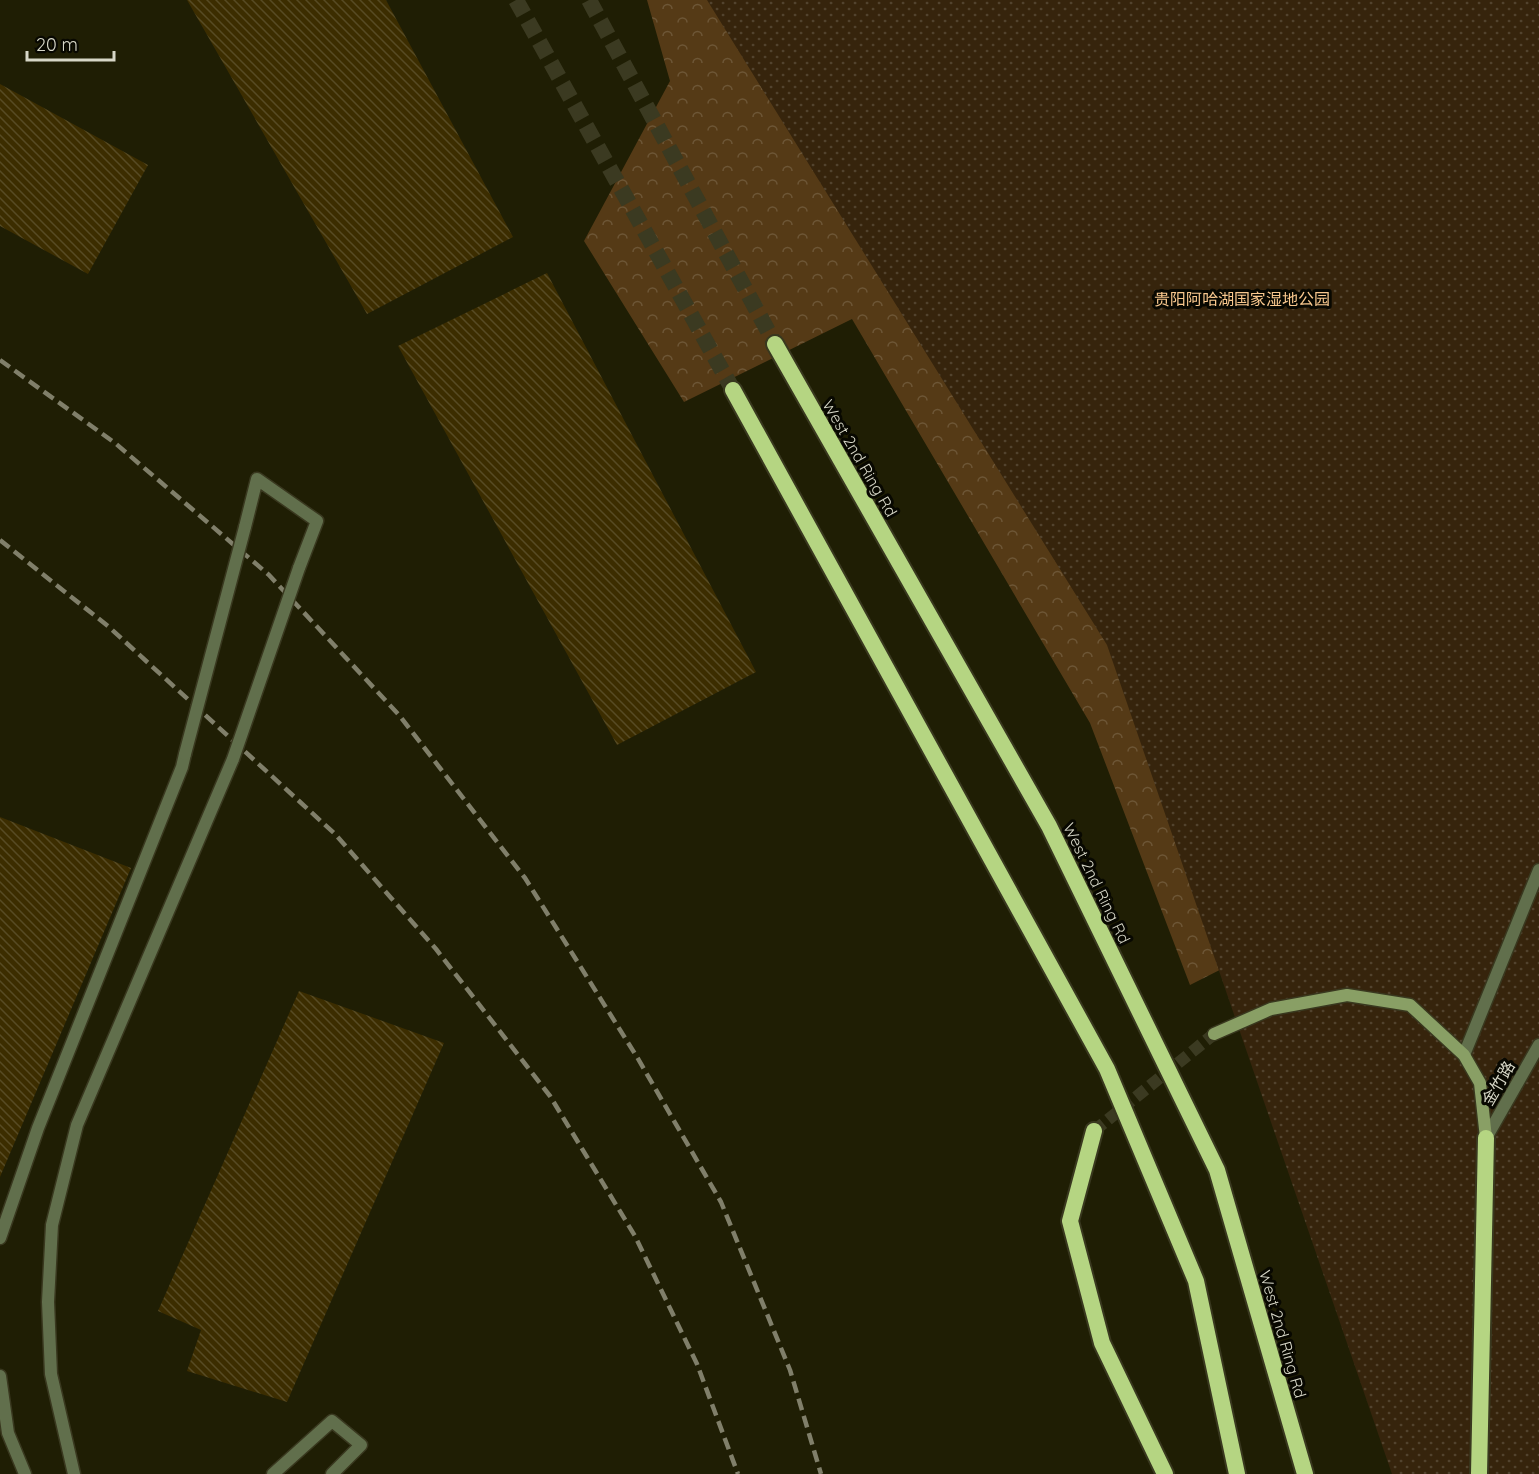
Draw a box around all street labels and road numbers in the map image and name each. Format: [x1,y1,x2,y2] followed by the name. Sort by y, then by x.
[818,396,902,520] street label: West 2nd Ring Rd
[1059,819,1135,947] street label: West 2nd Ring Rd
[1477,1057,1519,1109] street label: 金竹路
[1255,1268,1311,1400] street label: West 2nd Ring Rd

